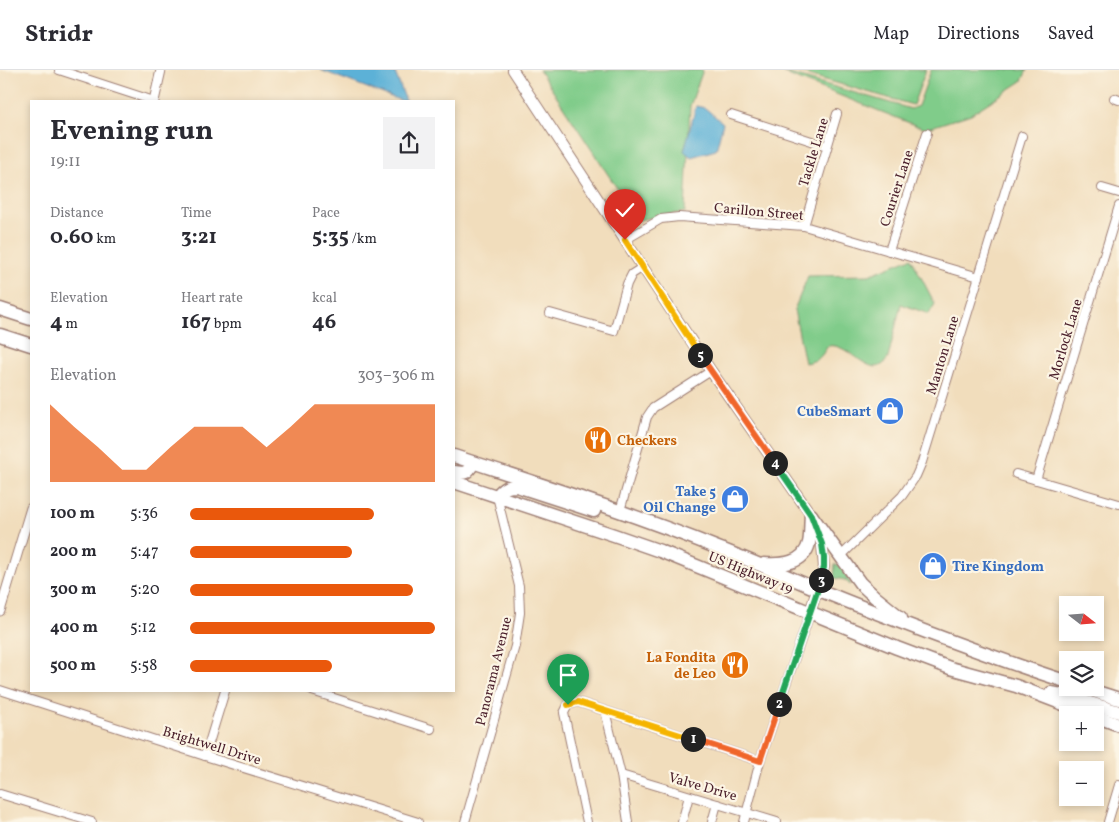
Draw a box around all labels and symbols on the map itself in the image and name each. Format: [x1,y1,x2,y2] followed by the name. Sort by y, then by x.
[795,115,834,189] street label: Tackle Lane
[876,147,919,229] street label: Courier Lane
[604,189,646,240] pin
[713,199,805,226] street label: Carillon Street
[1045,296,1088,382] street label: Morlock Lane
[922,313,965,397] street label: Manton Lane
[688,342,712,368] pin: 5
[875,396,905,426] shop icon: CubeSmart
[797,403,871,422] place label: CubeSmart
[583,425,613,455] restaurant icon: Checkers
[617,432,677,451] place label: Checkers
[762,450,788,476] pin: 4
[643,483,716,518] place label: Take 5 Oil Change
[720,484,750,514] shop icon: Take 5 Oil Change
[705,548,796,599] street label: US Highway 19
[918,551,948,581] shop icon: Tire Kingdom
[952,558,1044,577] place label: Tire Kingdom
[808,568,834,592] pin: 3
[1059,596,1104,641] north arrow
[472,615,517,728] street label: Panorama Avenue
[646,649,716,684] place label: La Fondita de Leo
[720,650,750,680] restaurant icon: La Fondita de Leo
[547,654,589,705] pin
[766,692,792,716] pin: 2
[160,722,263,771] street label: Brightwell Drive
[680,726,706,752] pin: 1
[666,769,739,806] street label: Valve Drive

